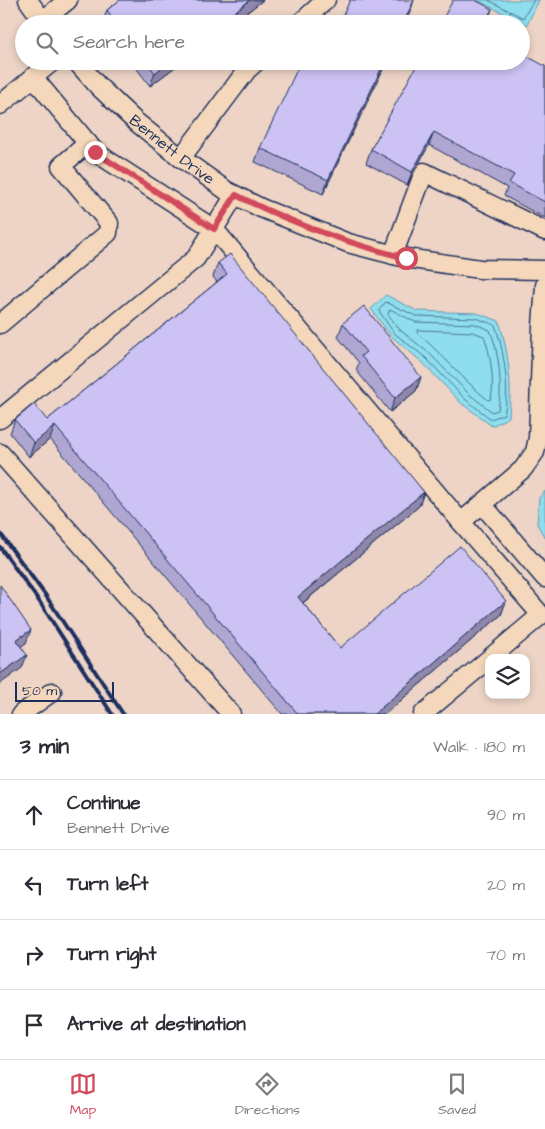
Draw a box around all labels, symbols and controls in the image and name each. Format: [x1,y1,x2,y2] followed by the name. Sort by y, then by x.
[15,15,530,70] search box
[33,29,61,57] icon: search
[73,29,185,56] text: Search here
[125,110,219,190] street label: Bennett Drive
[84,141,107,164] route end
[395,247,418,270] route start
[485,654,530,699] map controls
[485,654,530,699] button: layers
[15,679,114,702] scale bar
[22,681,57,701] text: 50 m
[20,732,69,761] text: 3 min
[433,736,525,758] text: Walk · 180 m
[67,790,141,817] text: Continue
[20,801,48,829] icon: ahead
[487,804,525,826] text: 90 m
[67,817,170,839] text: Bennett Drive
[20,871,48,899] icon: left
[67,871,148,898] text: Turn left
[487,874,525,896] text: 20 m
[20,941,48,969] icon: right
[67,941,156,968] text: Turn right
[486,944,525,966] text: 70 m
[20,1011,48,1039] icon: arrive
[67,1011,246,1038] text: Arrive at destination
[69,1070,97,1120] tab: Map
[235,1070,300,1120] tab: Directions
[438,1070,476,1120] tab: Saved

